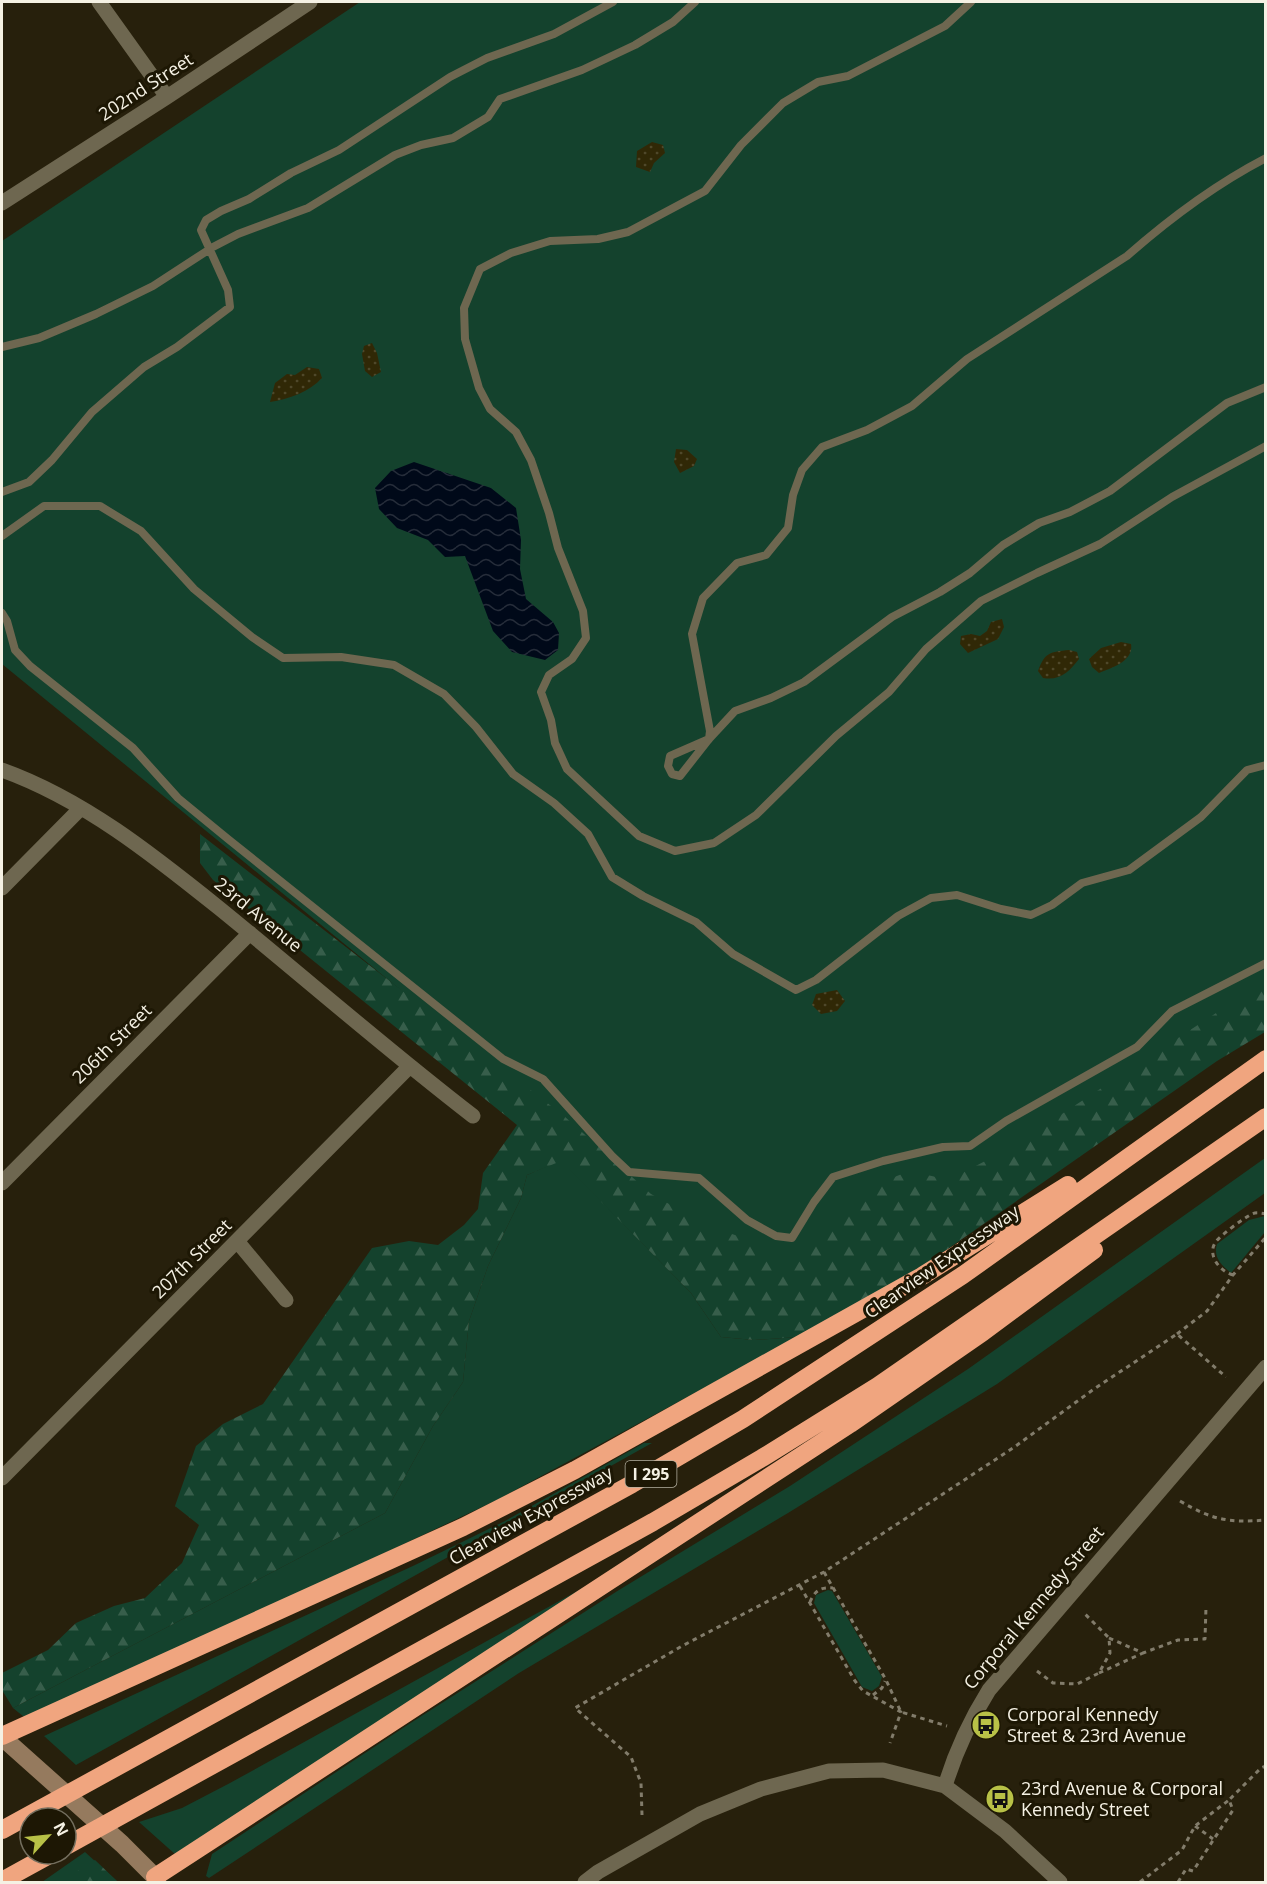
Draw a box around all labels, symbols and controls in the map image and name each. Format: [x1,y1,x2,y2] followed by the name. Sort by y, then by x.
[94,47,197,126] street label: 202nd Street
[210,871,307,957] street label: 23rd Avenue
[66,998,156,1088] street label: 206th Street
[859,1198,1024,1324] street label: Clearview Expressway
[146,1213,236,1303] street label: 207th Street
[444,1460,617,1570] street label: Clearview Expressway
[626,1461,676,1487] road number: I 295
[958,1521,1109,1694] street label: Corporal Kennedy Street
[1007,1702,1186,1747] place label: Corporal Kennedy Street & 23rd Avenue
[970,1709,1002,1741] bus stop icon: Corporal Kennedy Street & 23rd Avenue
[1021,1776,1223,1821] place label: 23rd Avenue & Corporal Kennedy Street
[984,1783,1016,1815] bus stop icon: 23rd Avenue & Corporal Kennedy Street
[18,1806,78,1866] north arrow
[49,1818,74,1840] text: N

